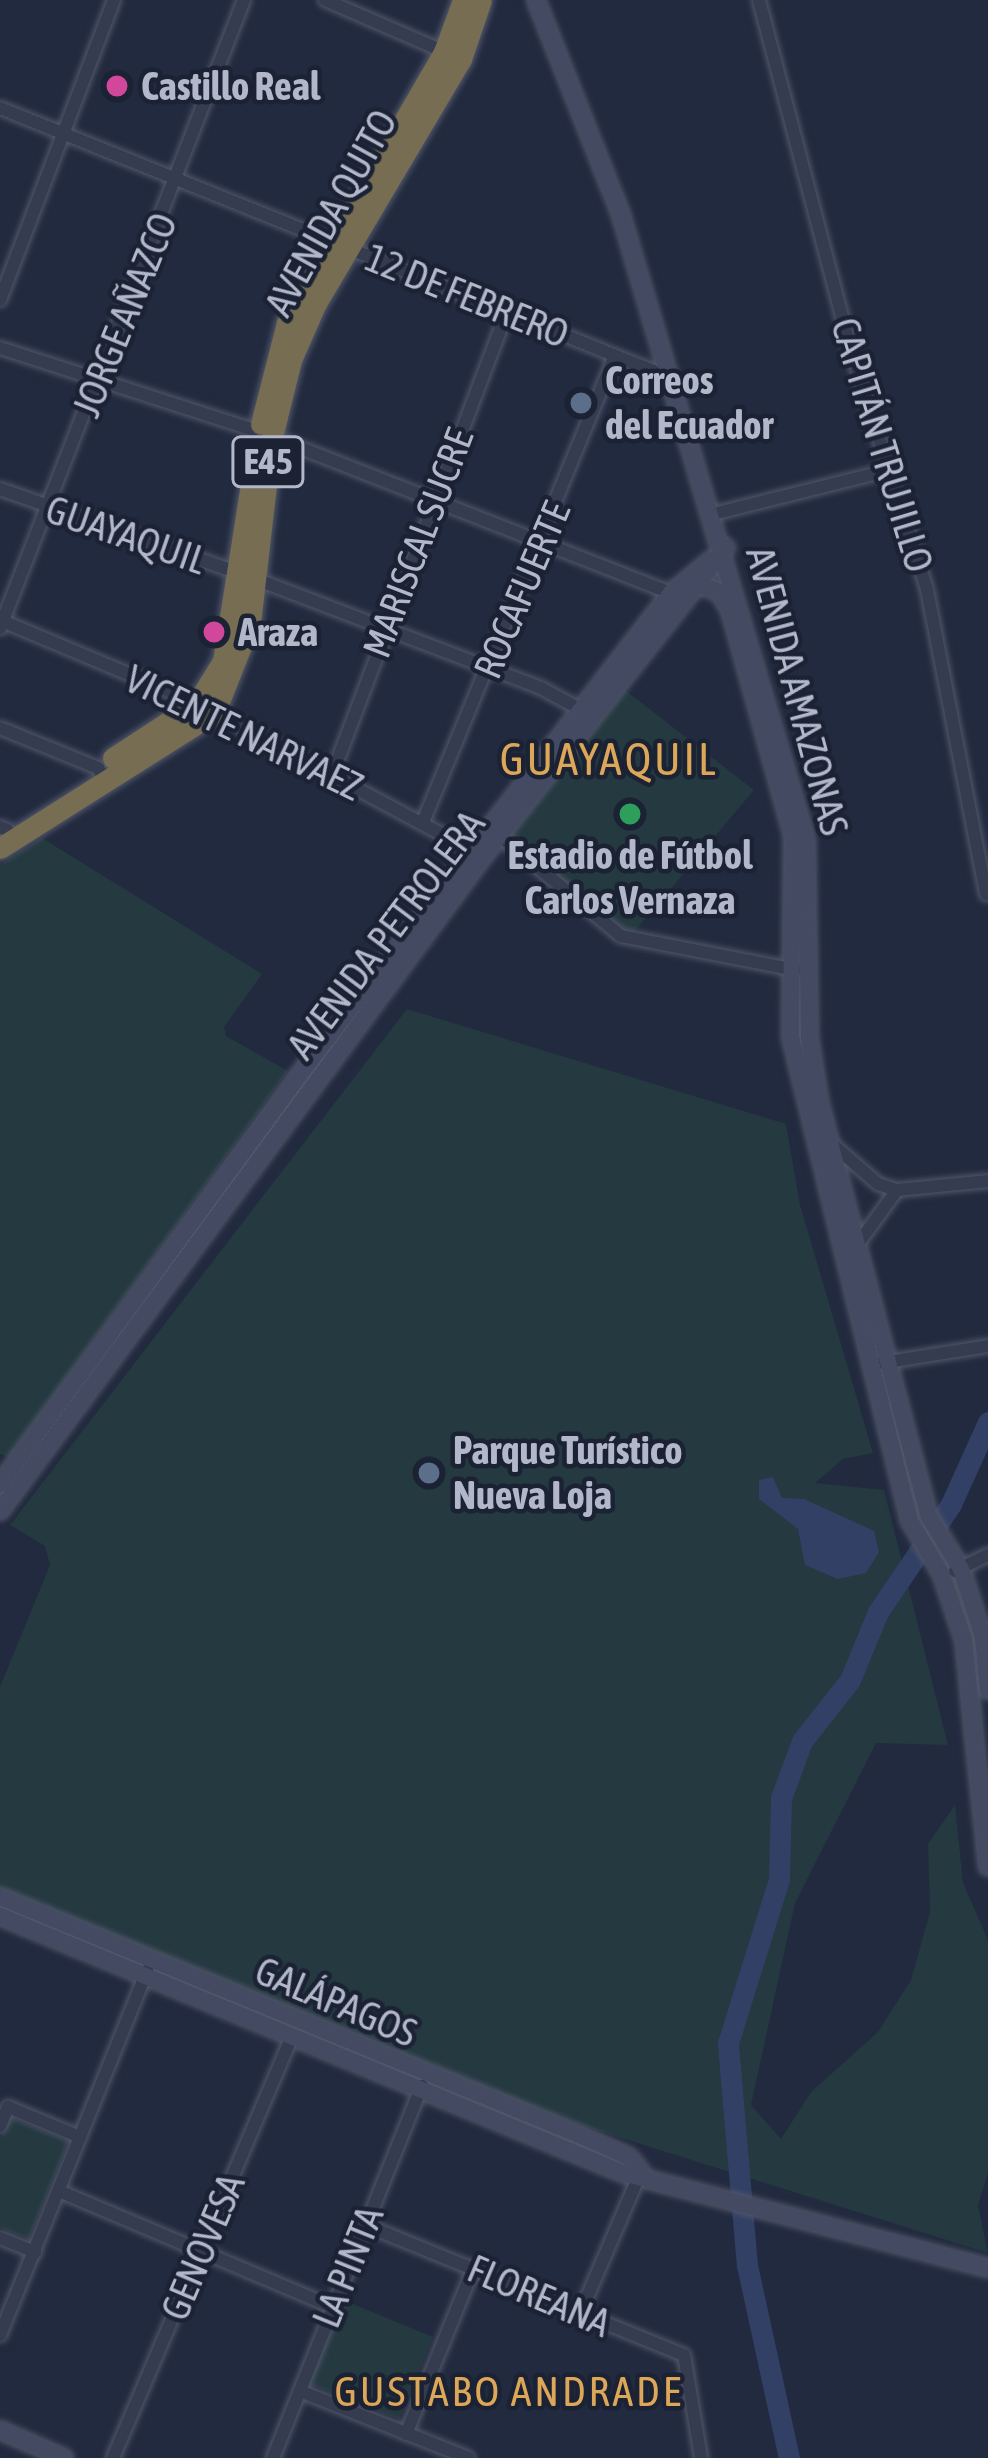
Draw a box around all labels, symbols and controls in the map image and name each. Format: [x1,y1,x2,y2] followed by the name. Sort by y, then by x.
[141,63,320,109] place label: Castillo Real
[104,73,130,99] marker: Castillo Real
[255,102,407,324] street label: AVENIDA QUITO
[63,206,187,424] street label: JORGE AÑAZCO
[359,234,575,358] street label: 12 DE FEBRERO
[821,312,943,578] street label: CAPITÁN TRUJILLO
[605,358,773,449] place label: Correos del Ecuador
[568,390,594,416] marker: Correos del Ecuador
[353,422,483,664] street label: MARISCAL SUCRE
[229,432,307,492] road number: E45
[40,486,212,584] street label: GUAYAQUIL
[464,495,580,685] street label: ROCAFUERTE
[736,542,858,840] street label: AVENIDA AMAZONAS
[238,609,318,655] place label: Araza
[201,619,227,645] marker: Araza
[118,655,370,811] street label: VICENTE NARVAEZ
[500,733,718,787] district label: GUAYAQUIL
[617,801,643,827] marker: Estadio de Fútbol Carlos Vernaza
[278,802,494,1068] street label: AVENIDA PETROLERA
[508,833,752,924] place label: Estadio de Fútbol Carlos Vernaza
[453,1428,683,1519] place label: Parque Turístico Nueva Loja
[416,1460,442,1486] marker: Parque Turístico Nueva Loja
[248,1947,424,2057] street label: GALÁPAGOS
[151,2167,255,2327] street label: GENOVESA
[303,2200,393,2334] street label: LA PINTA
[461,2245,617,2347] street label: FLOREANA
[334,2366,684,2416] district label: GUSTABO ANDRADE

